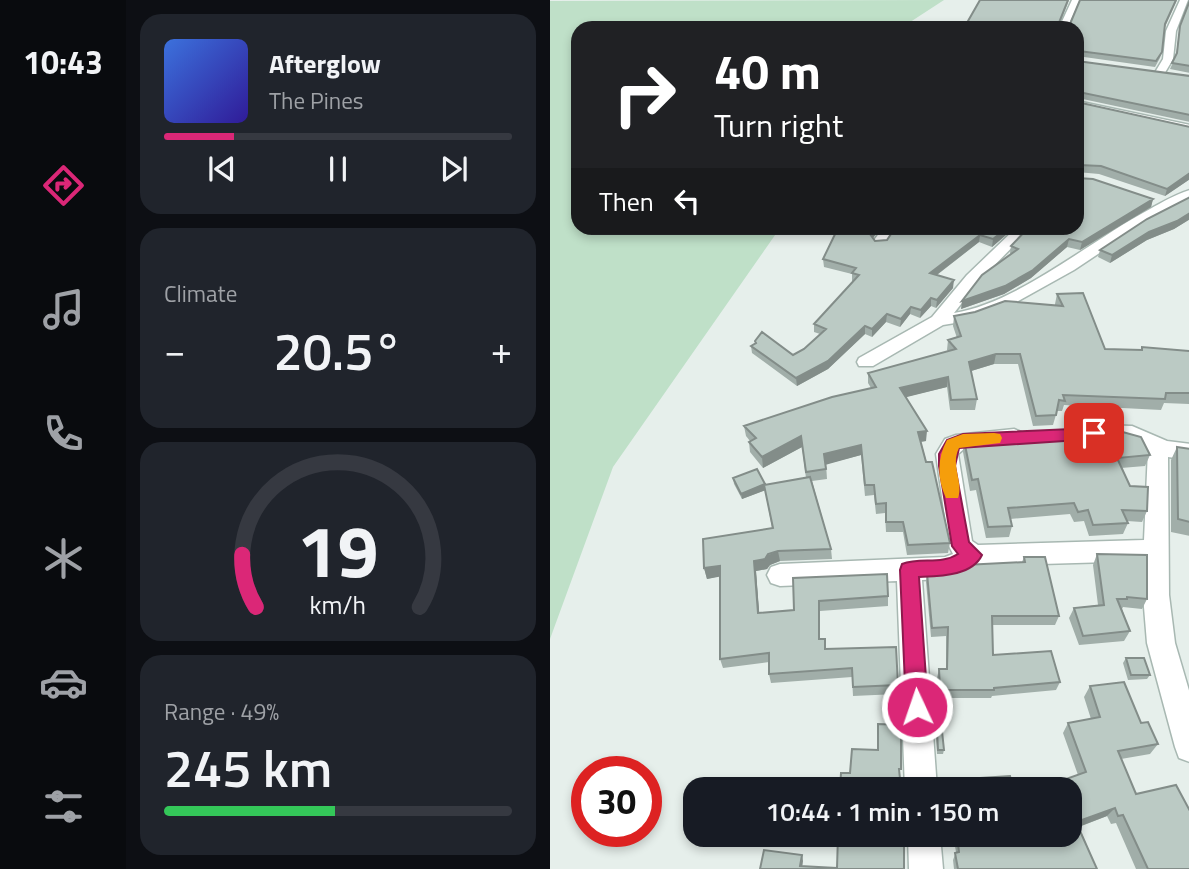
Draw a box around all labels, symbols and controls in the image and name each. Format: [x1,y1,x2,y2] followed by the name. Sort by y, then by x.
[714,33,821,108] text: 40 m
[23,38,103,86] text: 10:43
[269,44,381,83] text: Afterglow
[599,49,690,140] icon: right
[269,83,363,118] text: The Pines
[714,101,843,149] text: Turn right
[203,150,241,188] icon: previous
[319,150,357,188] icon: pause
[435,150,473,188] icon: next
[39,161,88,210] icon: directions
[599,182,654,221] text: Then
[668,182,706,220] icon: left
[164,276,237,311] text: Climate
[39,285,88,334] icon: music
[274,311,402,390] text: 20.5°
[164,321,185,379] text: −
[491,321,512,379] text: +
[1064,403,1124,463] pin
[39,409,88,458] icon: phone
[1075,414,1113,452] icon: arrive
[297,496,379,606] text: 19
[39,534,88,583] icon: climate
[310,586,366,624] text: km/h
[39,658,88,707] icon: car
[880,670,954,744] position arrow
[164,694,279,729] text: Range · 49%
[164,728,332,807] text: 245 km
[571,756,662,847] speed limit sign: 30
[39,782,88,831] icon: filters
[766,792,999,831] text: 10:44 · 1 min · 150 m

